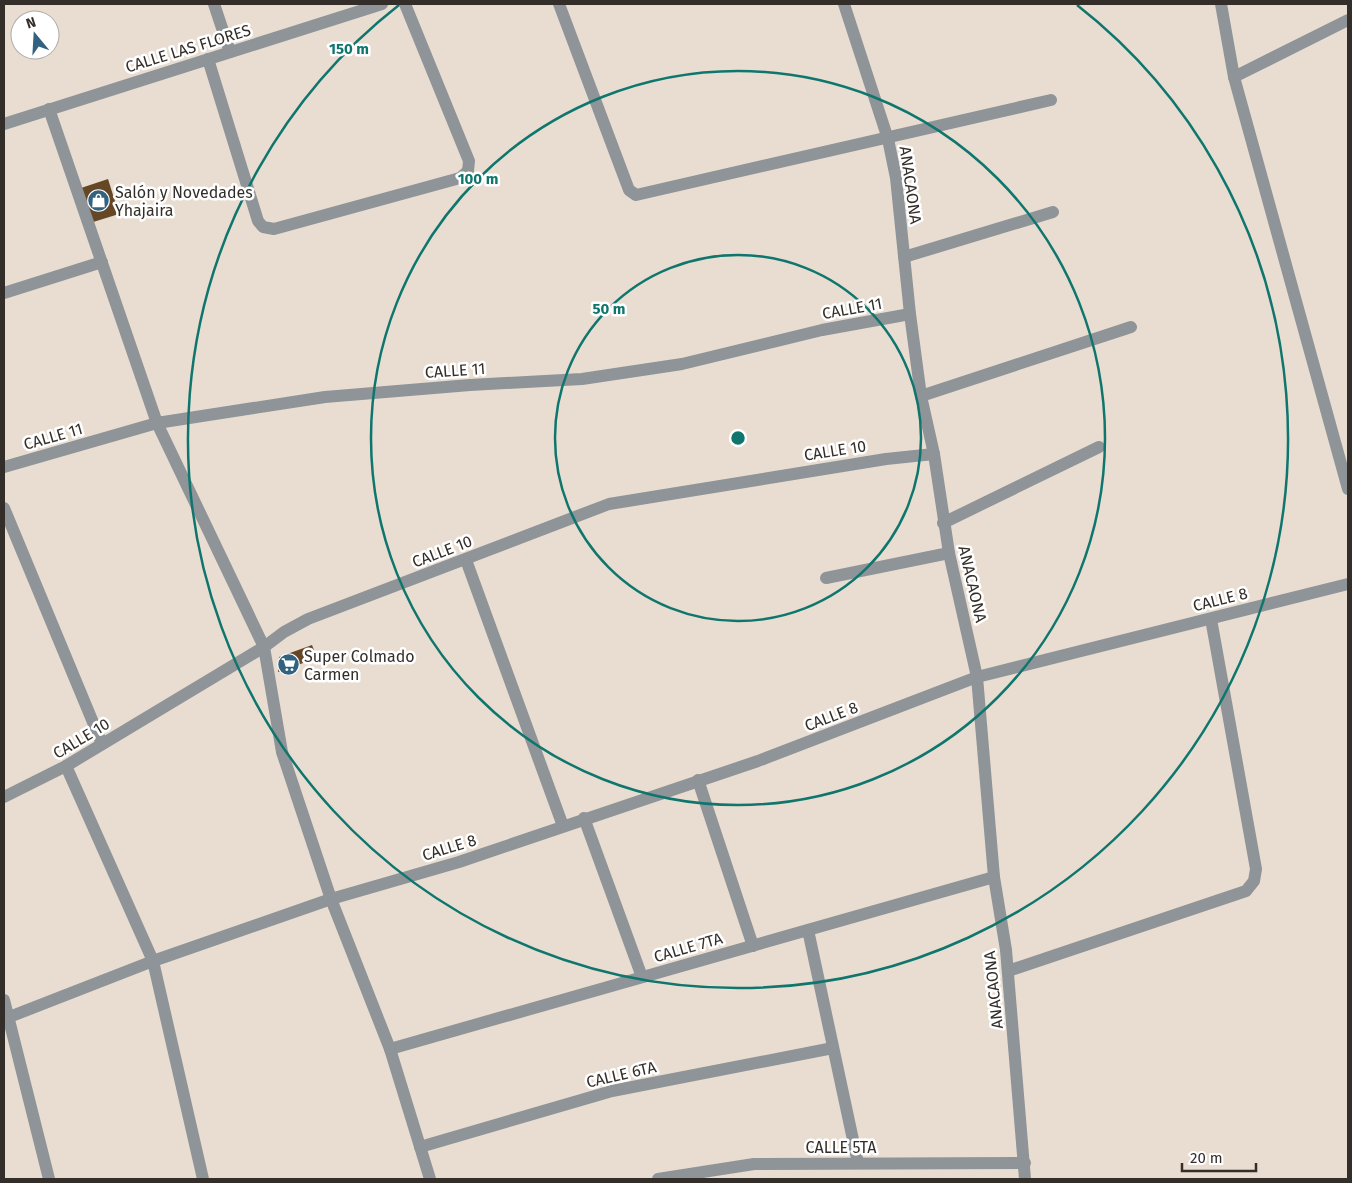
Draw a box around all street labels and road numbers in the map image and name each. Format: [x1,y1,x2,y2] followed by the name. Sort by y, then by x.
[123,20,253,77] street label: CALLE LAS FLORES
[896,145,925,226] street label: ANACAONA
[821,294,884,323] street label: CALLE 11
[424,359,486,382] street label: CALLE 11
[21,419,85,454] street label: CALLE 11
[803,436,868,465] street label: CALLE 10
[409,531,475,572] street label: CALLE 10
[954,544,991,625] street label: ANACAONA
[1191,583,1250,615] street label: CALLE 8
[802,698,861,735] street label: CALLE 8
[49,714,113,763] street label: CALLE 10
[420,830,479,865] street label: CALLE 8
[652,928,725,966] street label: CALLE 7TA
[980,949,1007,1030] street label: ANACAONA
[584,1057,659,1092] street label: CALLE 6TA
[806,1138,877,1157] street label: CALLE 5TA

